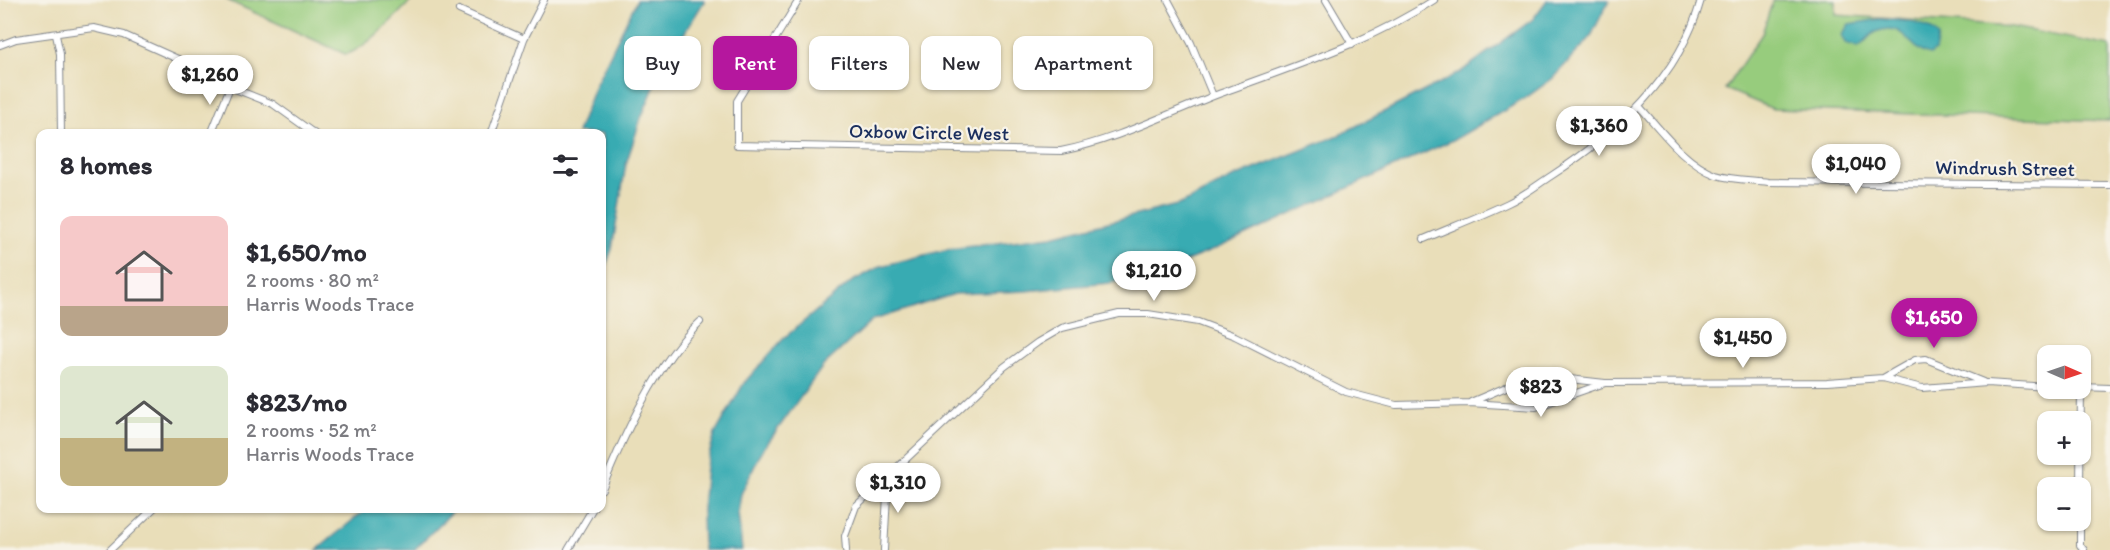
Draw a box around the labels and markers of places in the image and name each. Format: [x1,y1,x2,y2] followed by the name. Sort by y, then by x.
[161,55,259,106] pin: $1,260
[1550,106,1648,157] pin: $1,360
[1807,144,1905,195] pin: $1,040
[1105,251,1203,302] pin: $1,210
[1885,298,1983,349] pin: $1,650
[1694,318,1792,369] pin: $1,450
[1505,367,1577,418] pin: $823
[849,463,947,514] pin: $1,310

